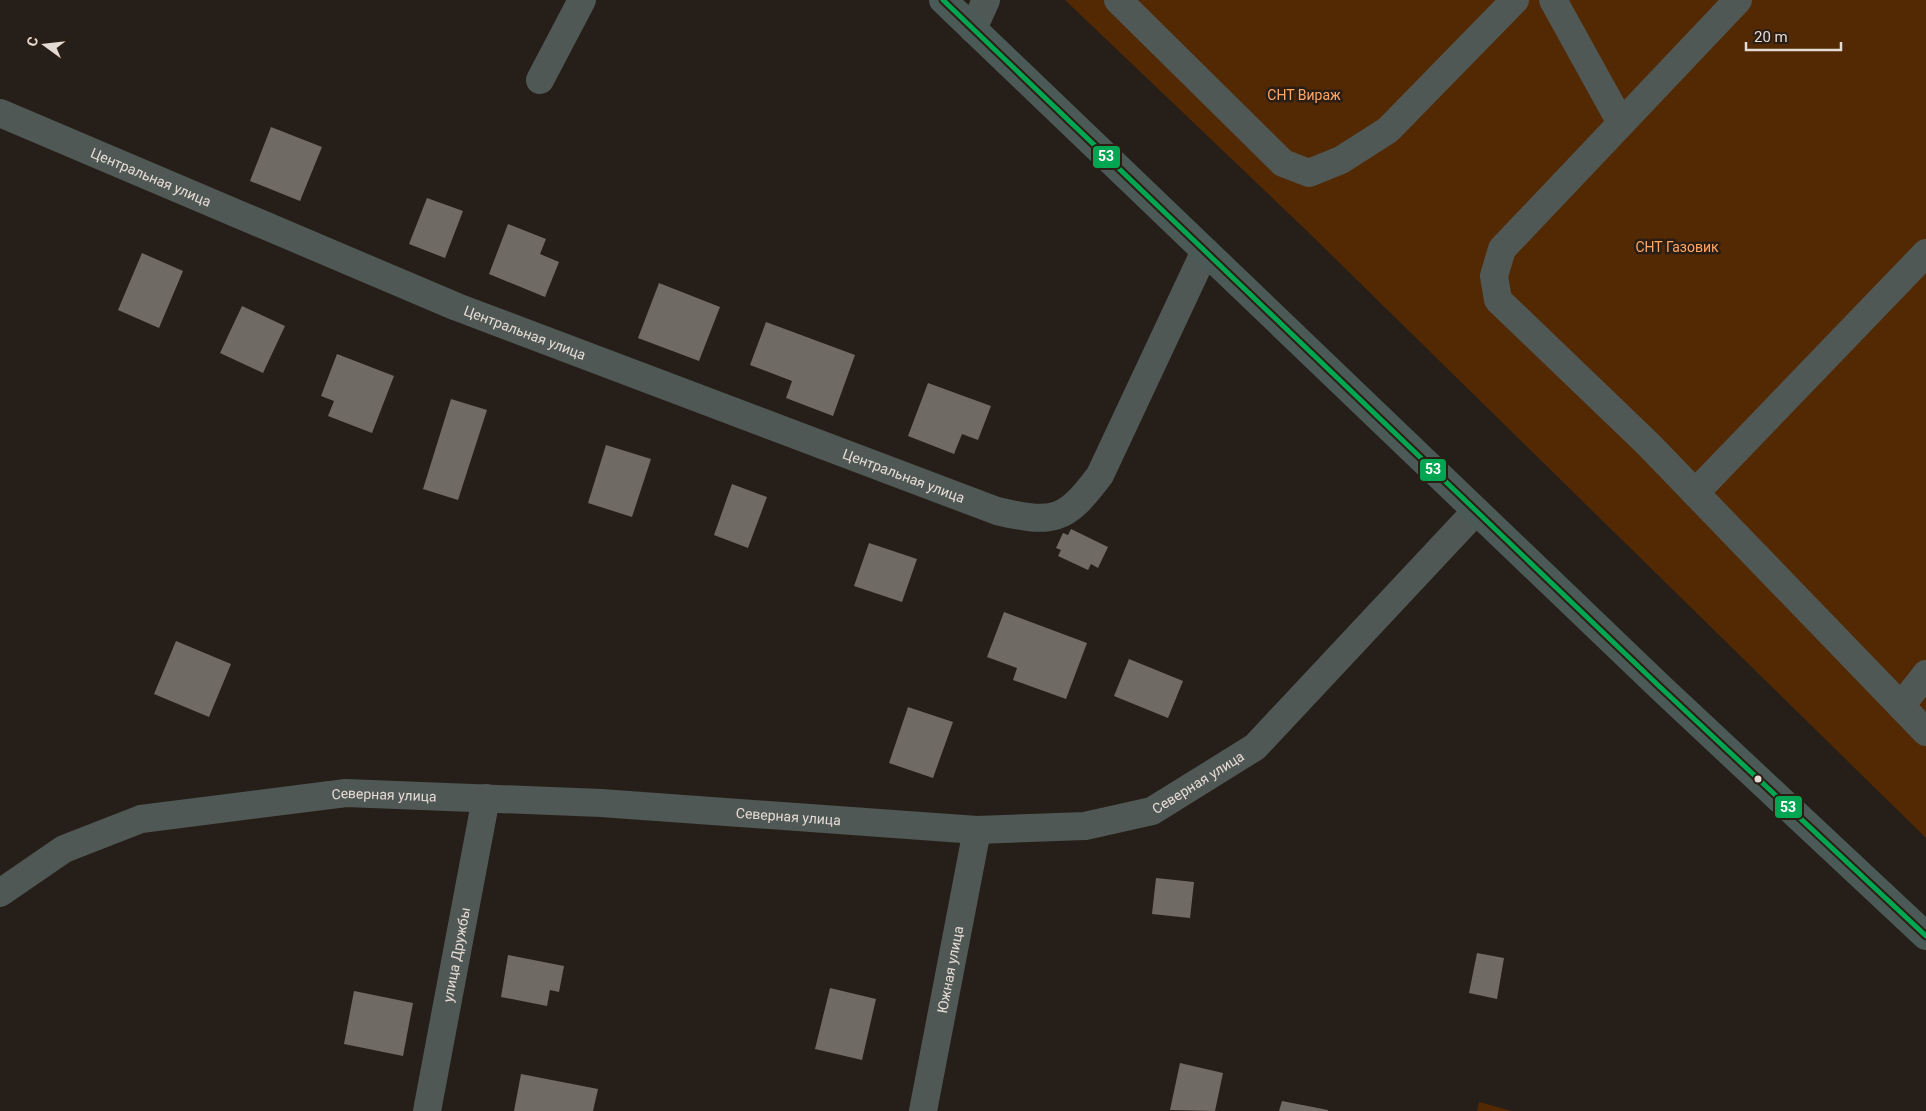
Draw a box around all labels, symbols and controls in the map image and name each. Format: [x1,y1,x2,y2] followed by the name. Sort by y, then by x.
[20,20,70,70] north arrow
[1746,20,1841,52] scale bar
[1754,28,1788,46] text: 20 m
[24,35,41,48] text: С
[1267,87,1341,103] park label: СНТ Вираж
[88,145,213,210] street label: Центральная улица
[1092,145,1121,169] line badge: 53
[1098,148,1114,164] text: 53
[1635,239,1719,255] park label: СНТ Газовик
[462,302,588,363] street label: Центральная улица
[841,445,967,506] street label: Центральная улица
[1419,458,1447,482] line badge: 53
[1425,461,1441,477] text: 53
[1149,748,1247,817] street label: Северная улица
[1753,774,1763,784] unlabelled marker
[331,785,437,805] street label: Северная улица
[1774,795,1803,819] line badge: 53
[1780,799,1796,815] text: 53
[735,805,841,828] street label: Северная улица
[440,906,473,1004] street label: улица Дружбы
[934,925,966,1015] street label: Южная улица

